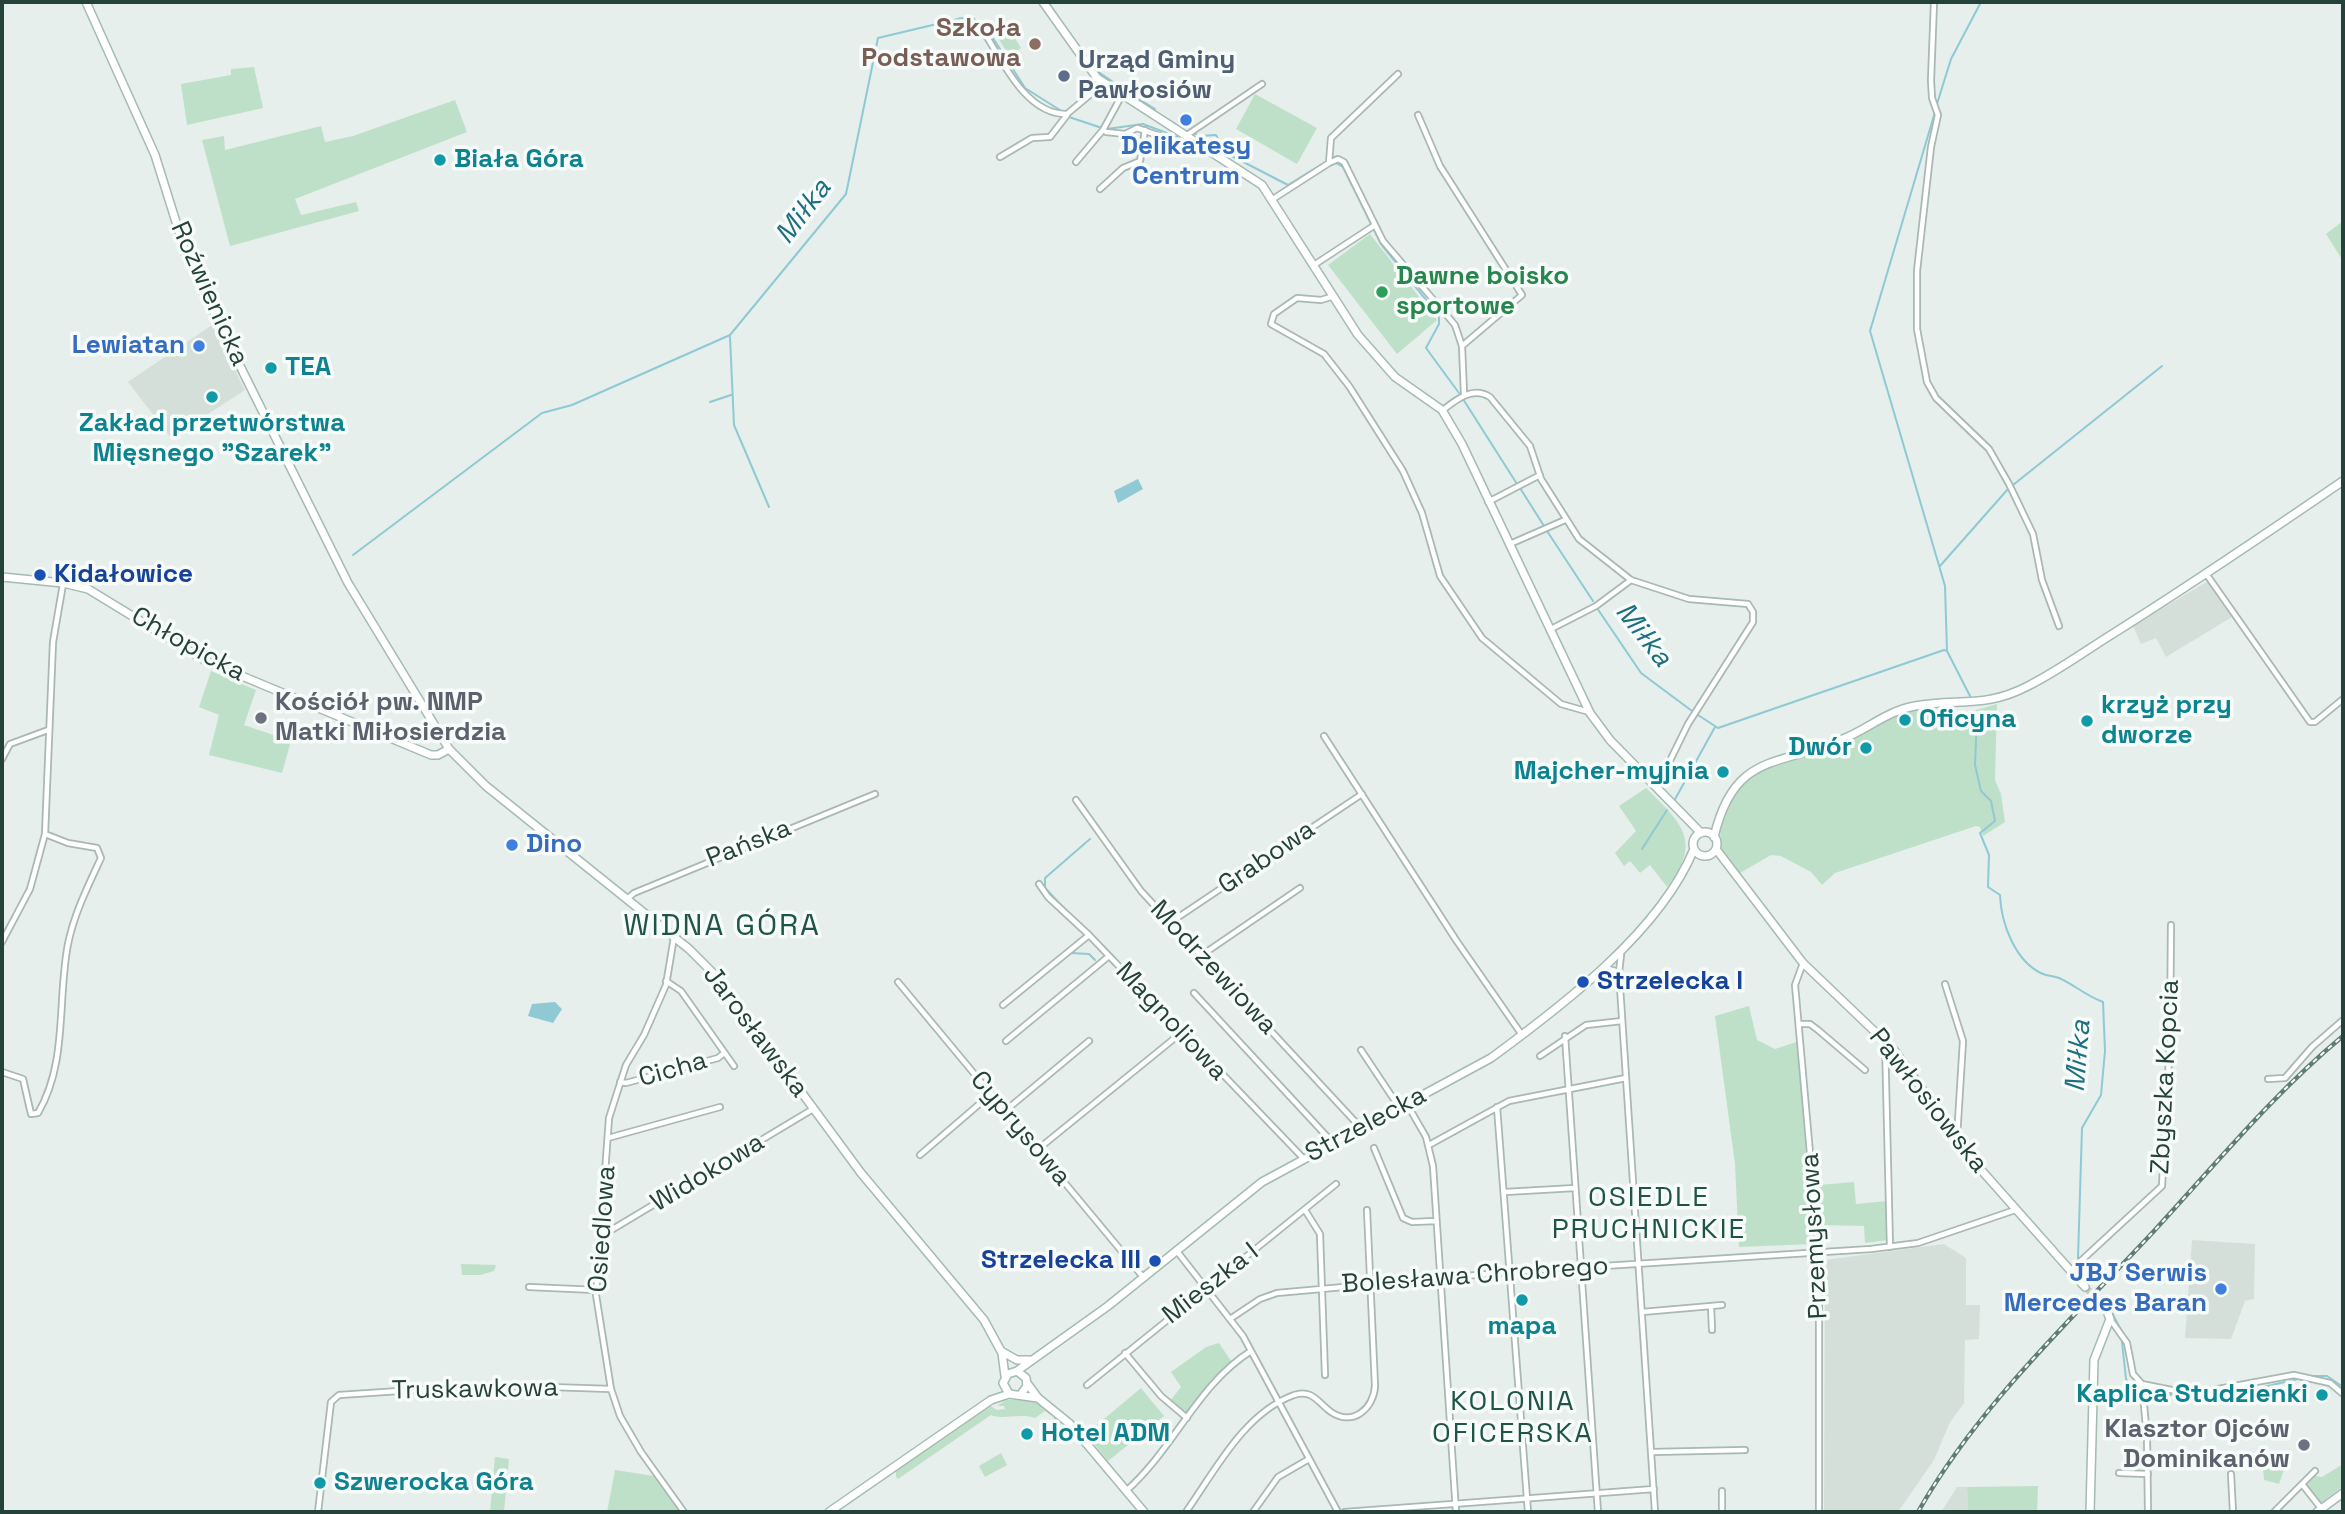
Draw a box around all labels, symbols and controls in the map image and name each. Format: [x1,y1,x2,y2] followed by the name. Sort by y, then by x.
[861,13,1021,74] place label: Szkoła Podstawowa
[1027,36,1043,52] marker: Szkoła Podstawowa
[1078,45,1235,106] place label: Urząd Gminy Pawłosiów
[1056,68,1072,84] marker: Urząd Gminy Pawłosiów
[1178,112,1194,128] marker: Delikatesy Centrum
[1121,131,1251,192] place label: Delikatesy Centrum
[454,144,584,176] place label: Biała Góra
[432,152,448,168] marker: Biała Góra
[769,173,839,251] water label: Miłka
[163,217,255,371] street label: Roźwienicka
[1396,261,1569,322] place label: Dawne boisko sportowe
[1374,284,1390,300] marker: Dawne boisko sportowe
[72,330,185,362] place label: Lewiatan
[191,338,207,354] marker: Lewiatan
[285,352,331,384] place label: TEA
[263,360,279,376] marker: TEA
[204,389,220,405] marker: Zakład przetwórstwa Mięsnego "Szarek"
[79,408,345,470] place label: Zakład przetwórstwa Mięsnego "Szarek"
[54,559,193,591] place label: Kidałowice
[32,567,48,583] marker: Kidałowice
[1608,596,1678,674] water label: Miłka
[126,601,250,689] street label: Chłopicka
[275,687,506,748] place label: Kościół pw. NMP Matki Miłosierdzia
[2101,690,2232,752] place label: krzyż przy dworze
[1919,704,2016,736] place label: Oficyna
[253,710,269,726] marker: Kościół pw. NMP Matki Miłosierdzia
[1897,712,1913,728] marker: Oficyna
[2079,713,2095,729] marker: krzyż przy dworze
[1788,732,1852,764] place label: Dwór
[1858,740,1874,756] marker: Dwór
[1514,756,1709,788] place label: Majcher-myjnia
[1715,764,1731,780] marker: Majcher-myjnia
[702,813,796,875] street label: Pańska
[1213,814,1321,902] street label: Grabowa
[526,829,582,861] place label: Dino
[504,837,520,853] marker: Dino
[1143,895,1283,1041] street label: Modrzewiowa
[624,909,820,945] district label: WIDNA GÓRA
[1108,957,1234,1087] street label: Magnoliowa
[696,960,814,1104] street label: Jarosławska
[1597,966,1743,998] place label: Strzelecka I
[1575,974,1591,990] marker: Strzelecka I
[2145,979,2187,1175] street label: Zbyszka Kopcia
[2059,1019,2099,1093] water label: Miłka
[1862,1022,1994,1180] street label: Pawłosiowska
[635,1045,711,1095] street label: Cicha
[963,1065,1077,1193] street label: Cyprysowa
[1300,1080,1432,1170] street label: Strzelecka
[646,1127,770,1219] street label: Widokowa
[1795,1152,1835,1320] street label: Przemysłowa
[583,1164,623,1294] street label: Osiedlowa
[1553,1181,1745,1247] district label: OSIEDLE PRUCHNICKIE
[1157,1237,1265,1331] street label: Mieszka I
[981,1245,1141,1277] place label: Strzelecka III
[1340,1251,1610,1301] street label: Bolesława Chrobrego
[1147,1253,1163,1269] marker: Strzelecka III
[2004,1258,2207,1320] place label: JBJ Serwis Mercedes Baran
[2213,1281,2229,1297] marker: JBJ Serwis Mercedes Baran
[1514,1292,1530,1308] marker: mapa
[1488,1311,1556,1343] place label: mapa
[391,1373,559,1407] street label: Truskawkowa
[2076,1379,2308,1411] place label: Kaplica Studzienki
[1433,1385,1593,1451] district label: KOLONIA OFICERSKA
[2314,1387,2330,1403] marker: Kaplica Studzienki
[2105,1414,2290,1476] place label: Klasztor Ojców Dominikanów
[1041,1418,1170,1450] place label: Hotel ADM
[1019,1426,1035,1442] marker: Hotel ADM
[2296,1437,2312,1453] marker: Klasztor Ojców Dominikanów
[334,1467,534,1499] place label: Szwerocka Góra
[312,1475,328,1491] marker: Szwerocka Góra

